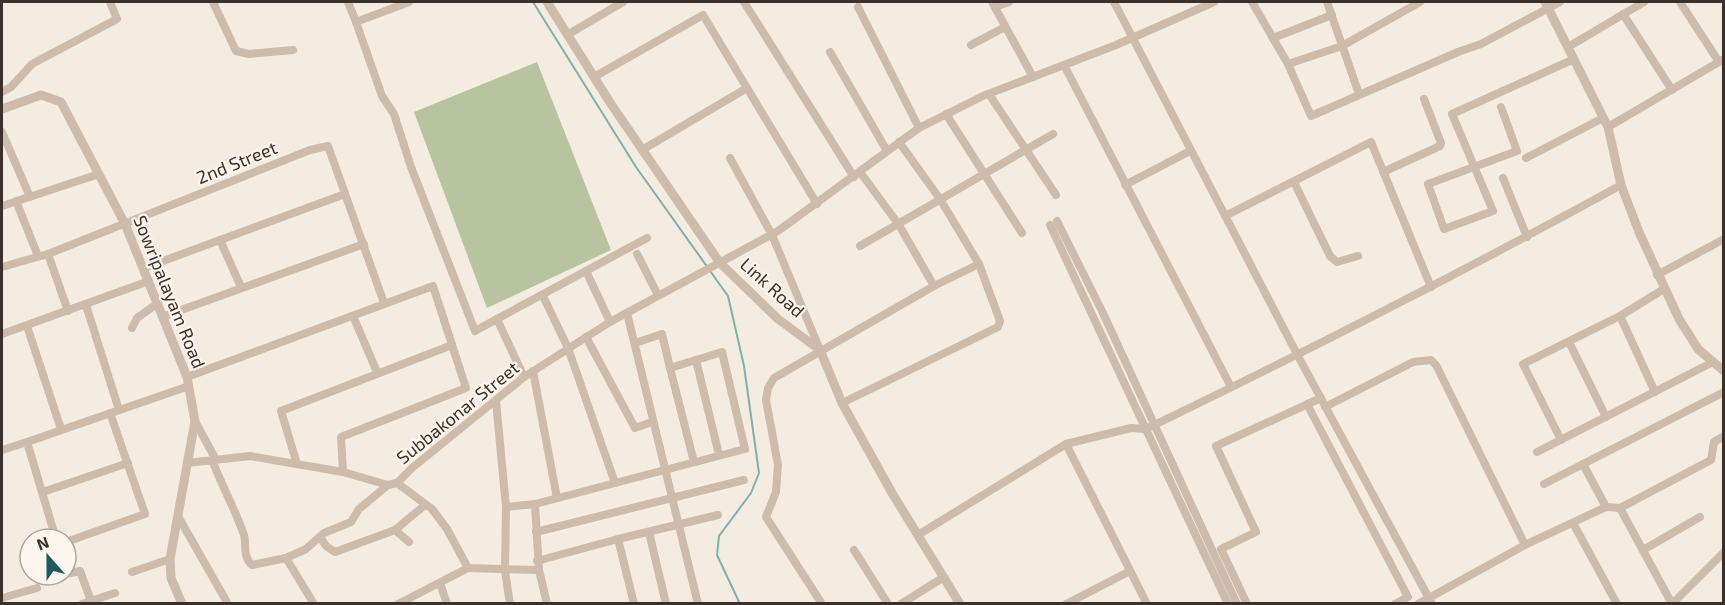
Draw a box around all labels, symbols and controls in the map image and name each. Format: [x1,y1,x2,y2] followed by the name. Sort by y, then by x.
[193,136,280,188] street label: 2nd Street
[129,212,211,371] street label: Sowripalayam Road
[736,253,809,322] street label: Link Road
[392,356,523,468] street label: Subbakonar Street
[18,527,78,587] north arrow
[34,532,51,553] text: N

